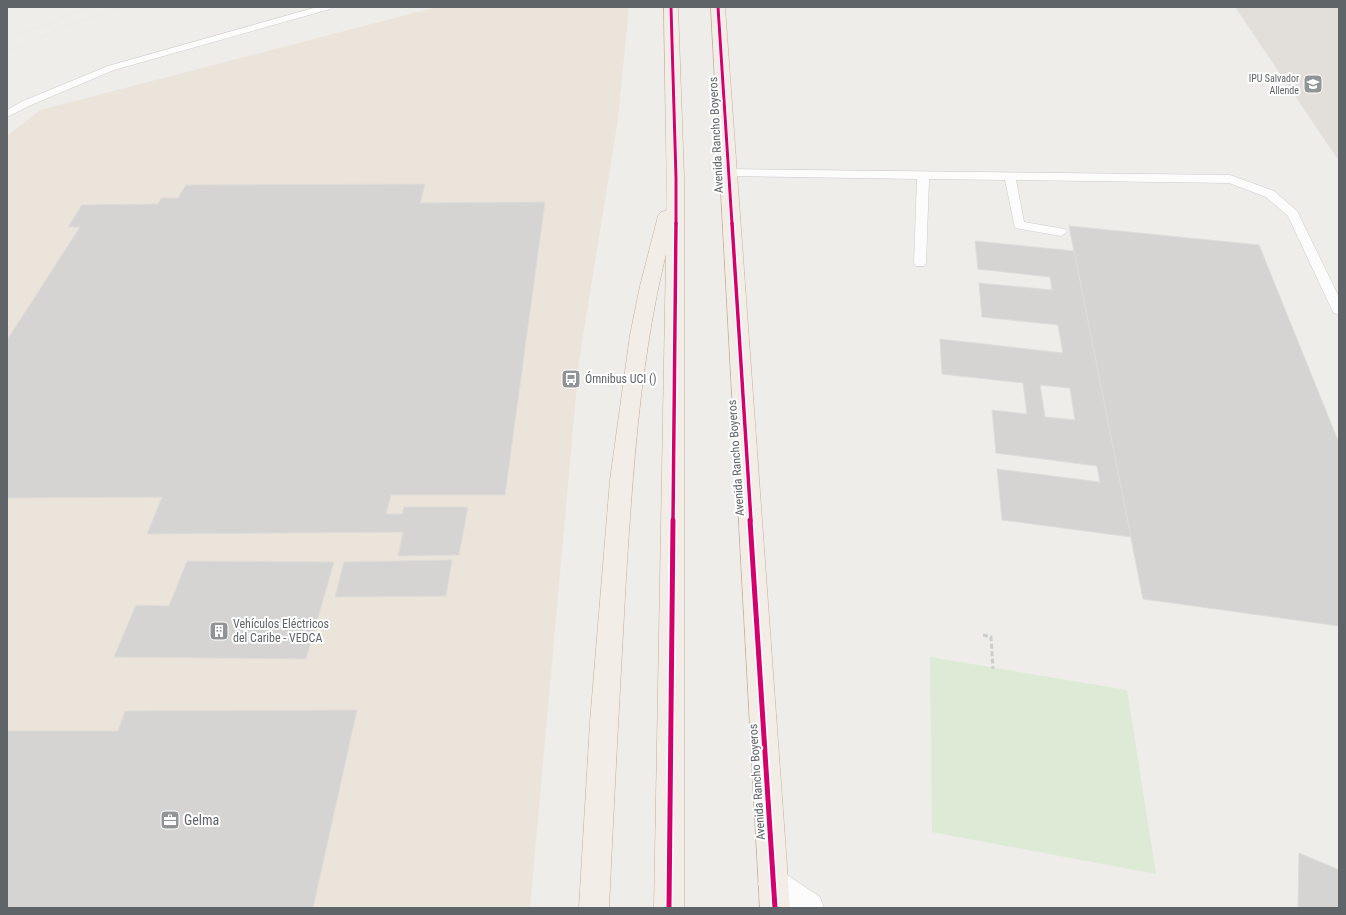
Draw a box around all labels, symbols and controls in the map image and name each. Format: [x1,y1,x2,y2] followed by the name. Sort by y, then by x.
[1249,73,1299,96] place label: IPU Salvador Allende
[1302,73,1324,95] school or university icon: IPU Salvador Allende
[706,76,726,194] street label: Avenida Rancho Boyeros
[560,368,582,390] bus stop icon: Ómnibus UCI ()
[585,371,657,386] place label: Ómnibus UCI ()
[725,399,747,517] street label: Avenida Rancho Boyeros
[233,617,329,645] place label: Vehículos Eléctricos del Caribe - VEDCA
[208,620,230,642] building icon: Vehículos Eléctricos del Caribe - VEDCA
[746,723,768,841] street label: Avenida Rancho Boyeros
[159,809,181,831] office icon: Gelma
[184,812,219,828] place label: Gelma

